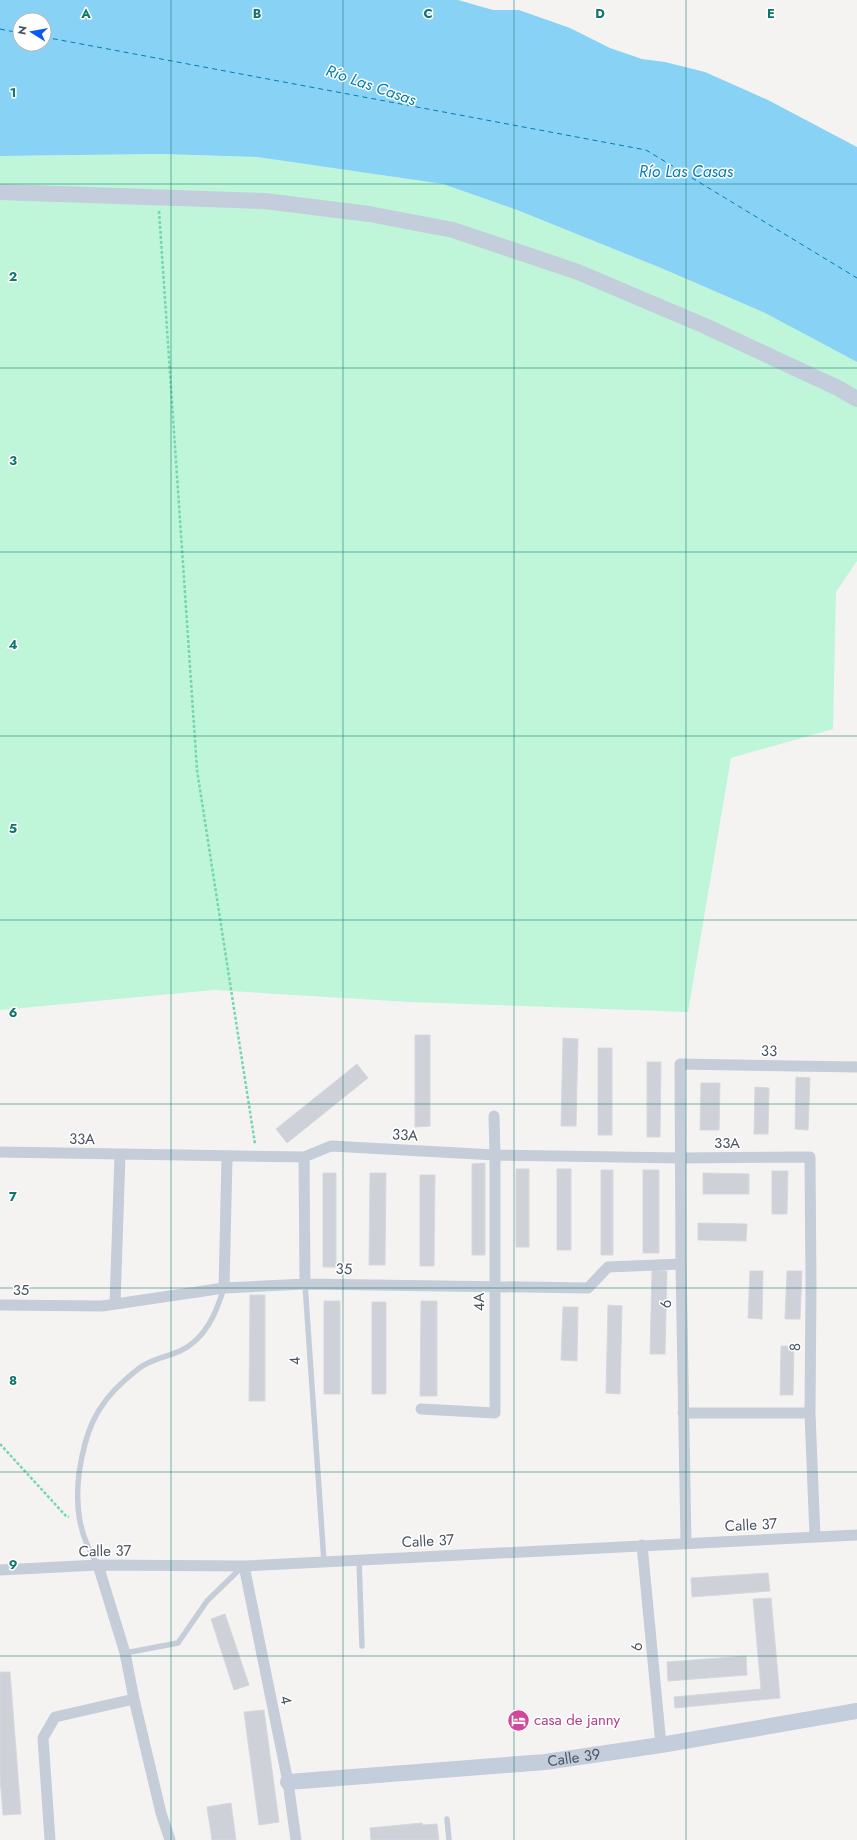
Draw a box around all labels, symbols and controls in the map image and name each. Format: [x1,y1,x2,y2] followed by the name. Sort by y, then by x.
[80,4,91,23] text: A
[253,4,262,23] text: B
[423,4,433,23] text: C
[595,4,605,23] text: D
[767,4,775,23] text: E
[12,12,52,52] north arrow
[13,24,31,36] text: N
[323,59,420,111] water label: Río Las Casas
[10,83,16,102] text: 1
[639,160,734,183] water label: Río Las Casas
[9,267,17,286] text: 2
[9,451,17,470] text: 3
[8,635,18,654] text: 4
[9,819,17,838] text: 5
[9,1003,18,1022] text: 6
[761,1040,777,1062] street label: 33
[391,1123,419,1147] street label: 33A
[69,1128,95,1150] street label: 33A
[714,1132,740,1154] street label: 33A
[9,1187,17,1206] text: 7
[335,1258,353,1280] street label: 35
[13,1279,29,1301] street label: 35
[468,1292,490,1312] street label: 4A
[655,1299,677,1309] street label: 6
[784,1343,806,1351] street label: 8
[284,1356,306,1366] street label: 4
[9,1371,17,1390] text: 8
[724,1513,778,1537] street label: Calle 37
[401,1529,455,1553] street label: Calle 37
[79,1540,132,1562] street label: Calle 37
[9,1555,18,1574] text: 9
[626,1642,648,1652] street label: 6
[274,1693,298,1707] street label: 4
[506,1707,532,1733] hotel icon: casa de janny
[534,1709,621,1731] place label: casa de janny
[546,1743,602,1773] street label: Calle 39

